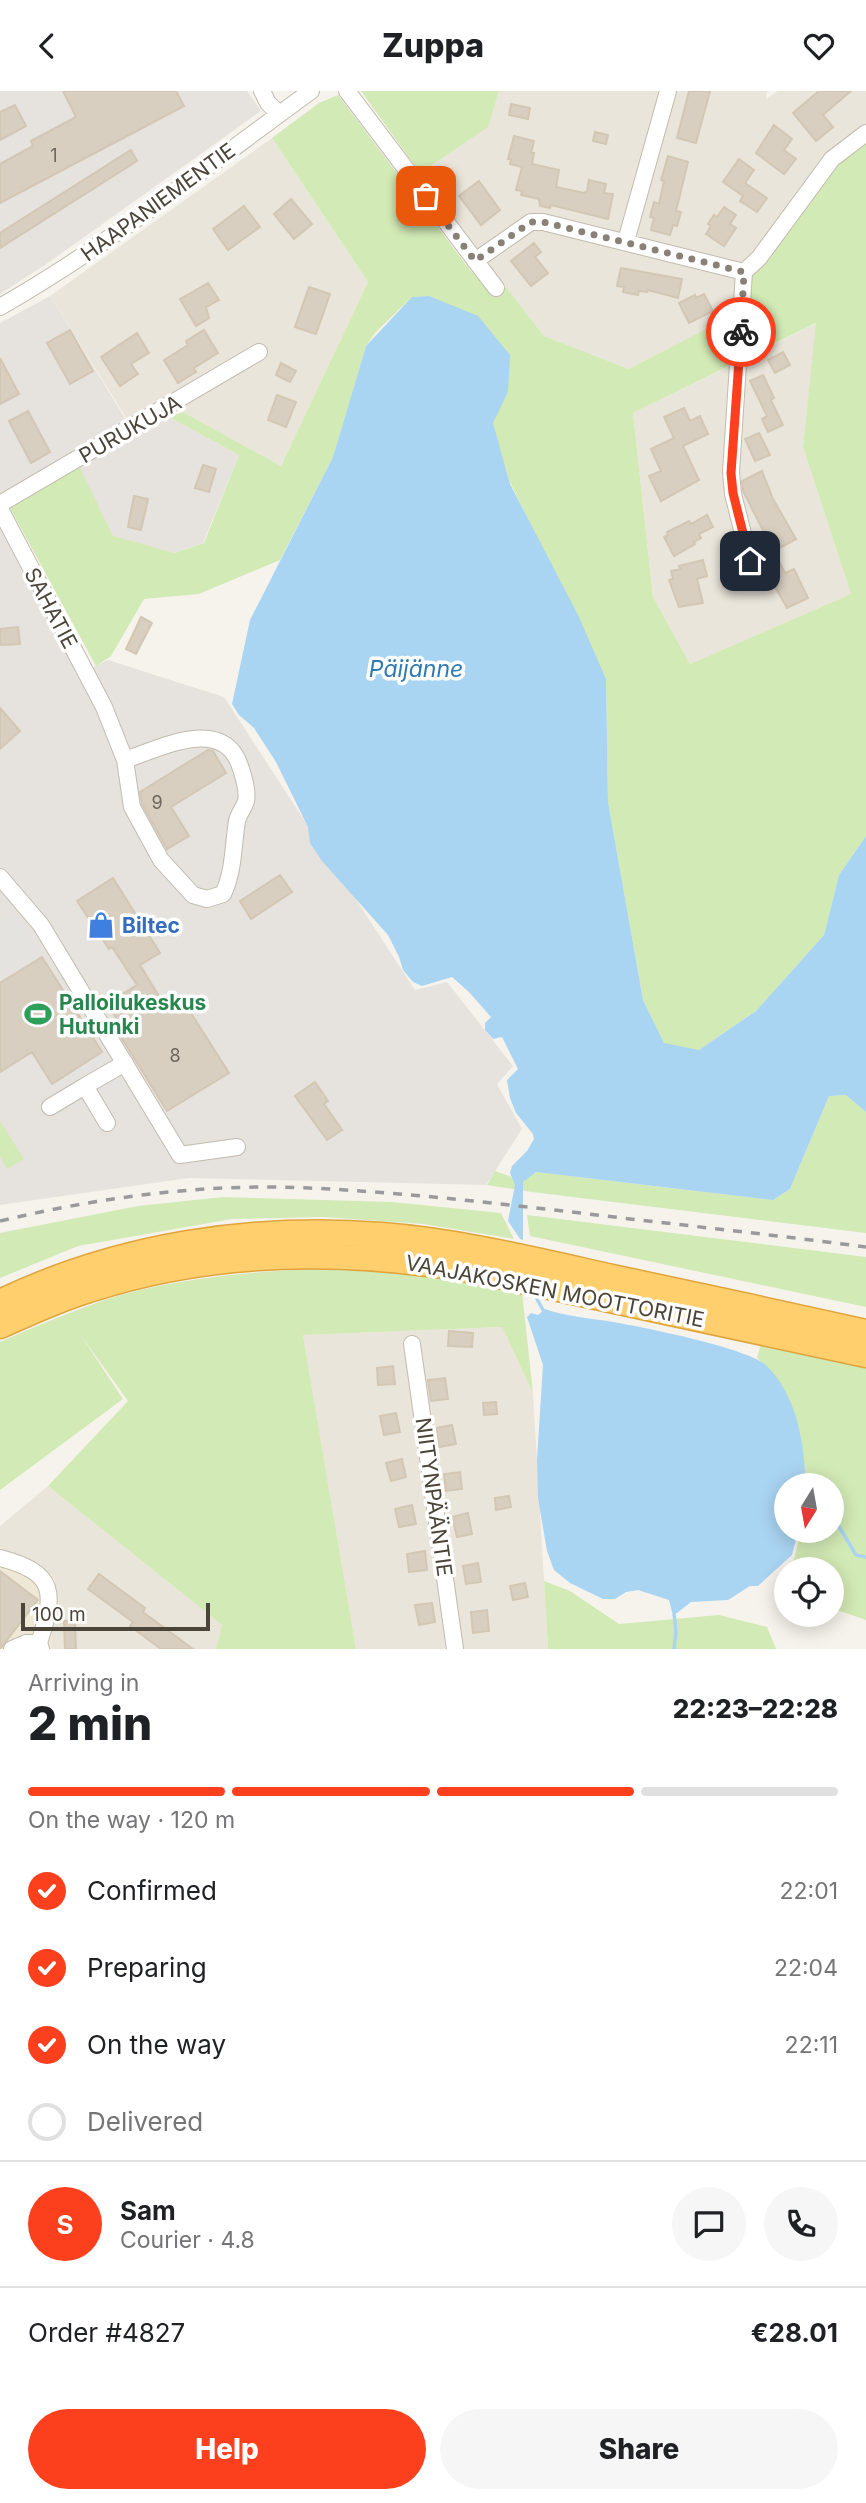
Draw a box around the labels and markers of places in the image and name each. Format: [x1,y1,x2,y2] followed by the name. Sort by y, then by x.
[396,166,456,226] pin
[720,531,780,591] pin
[86,910,116,940] shop icon: Biltec
[122,913,180,938] place label: Biltec
[59,990,206,1039] place label: Palloilukeskus Hutunki
[23,999,53,1029] sports icon: Palloilukeskus Hutunki

